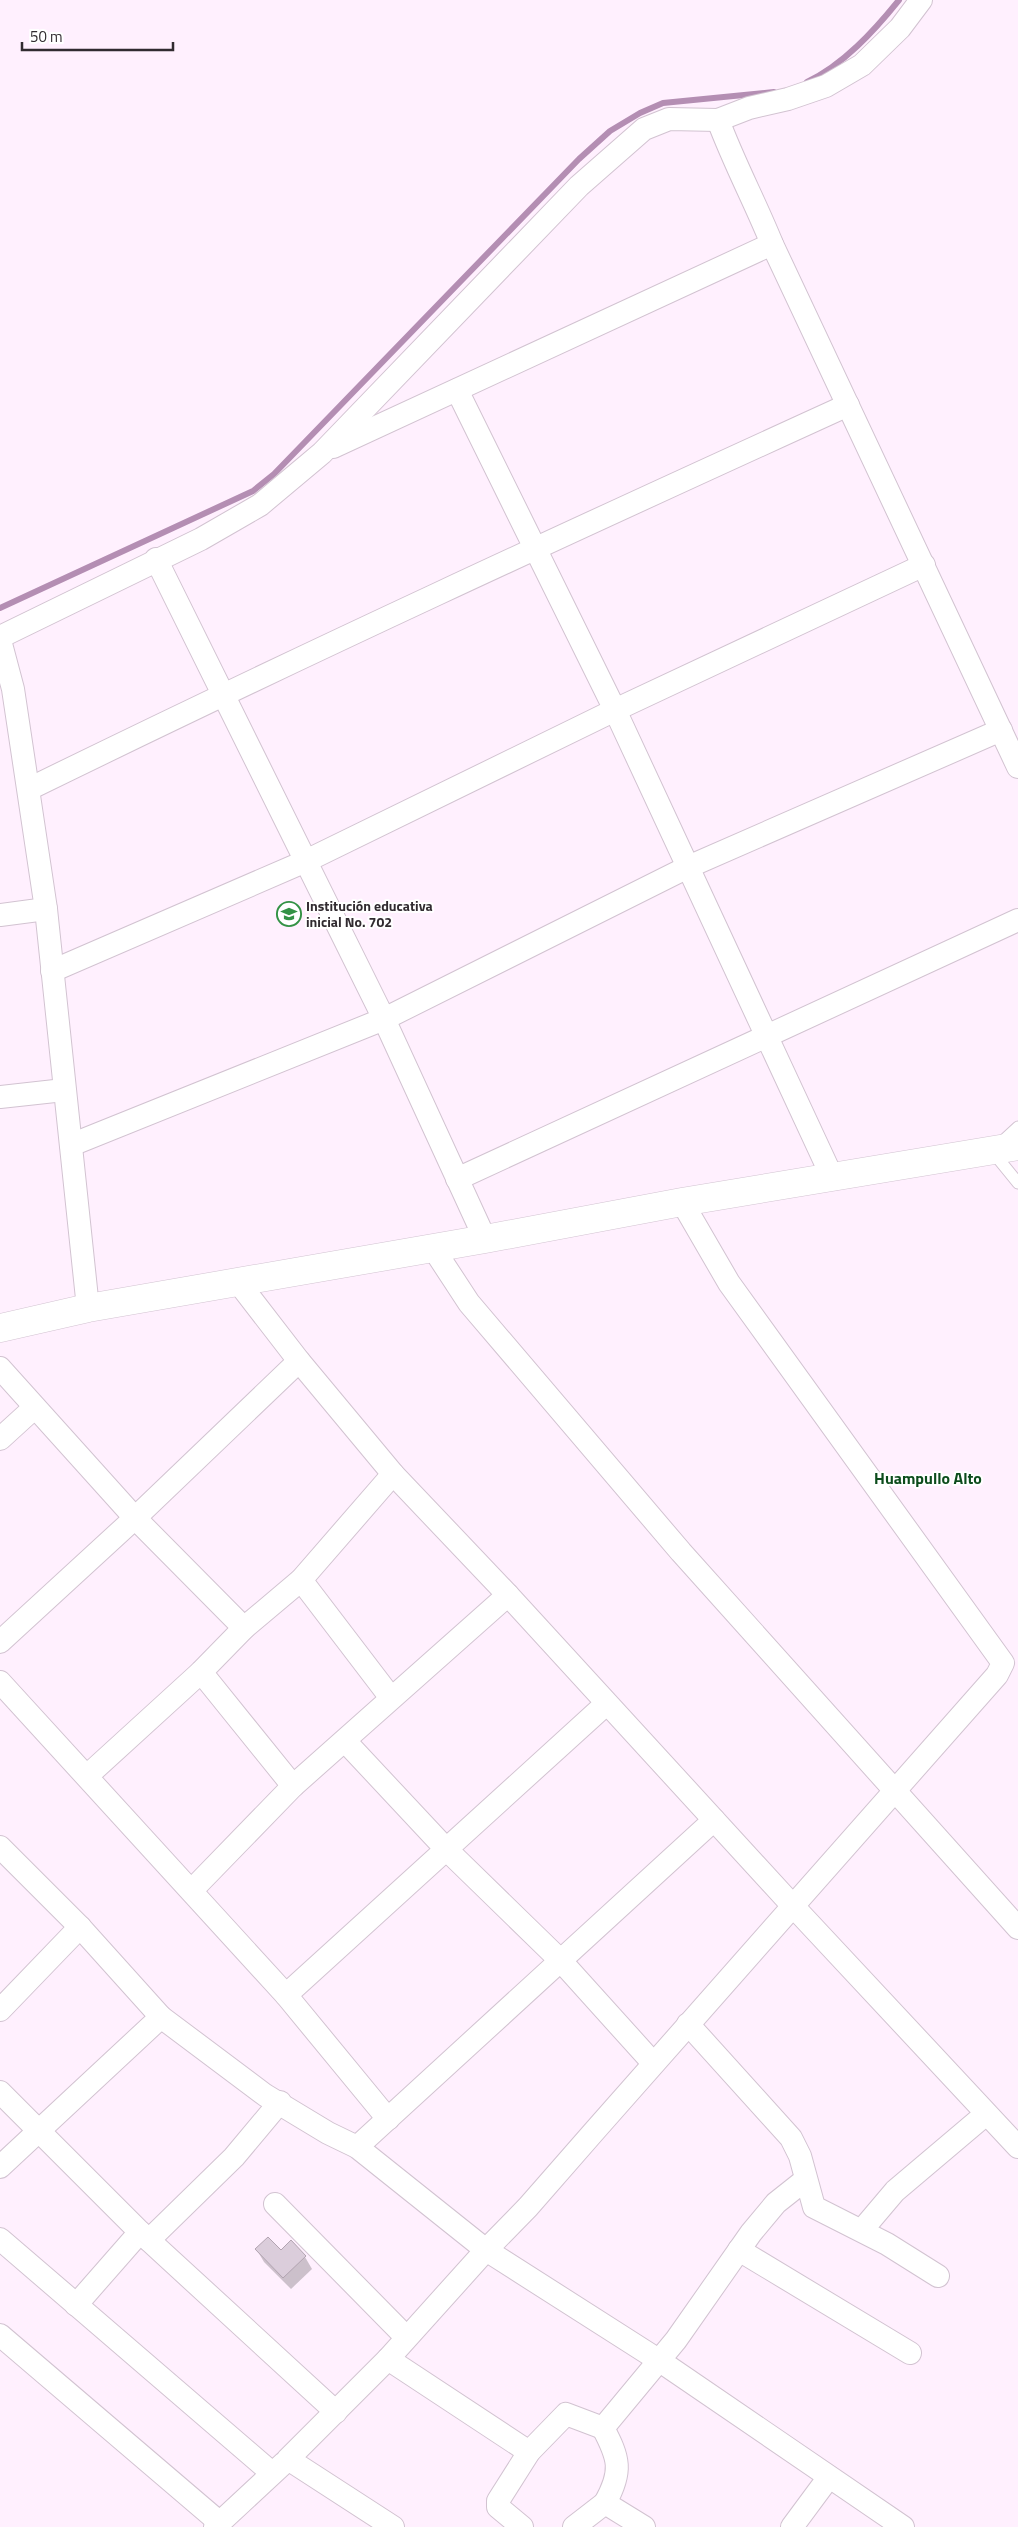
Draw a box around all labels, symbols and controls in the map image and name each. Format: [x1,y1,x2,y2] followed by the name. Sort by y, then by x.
[22,20,174,52] scale bar
[30,25,63,48] text: 50 m
[306,895,433,932] place label: Institución educativa inicial No. 702
[276,901,302,927] school or university icon: Institución educativa inicial No. 702
[874,1466,982,1490] district label: Huampullo Alto

